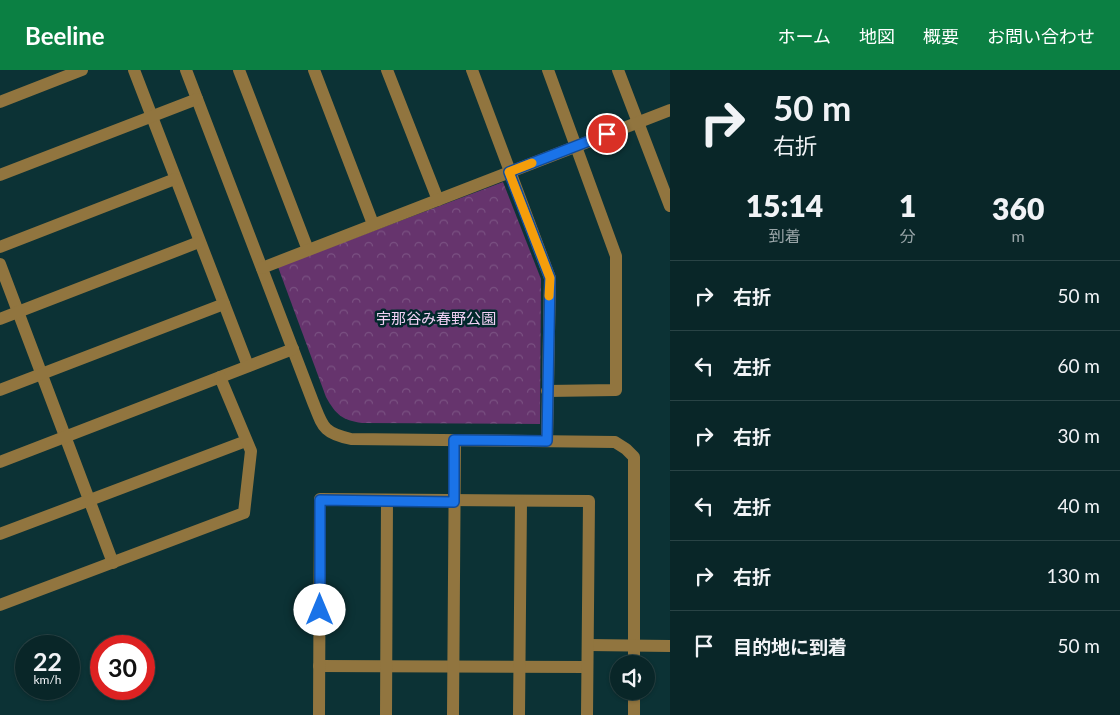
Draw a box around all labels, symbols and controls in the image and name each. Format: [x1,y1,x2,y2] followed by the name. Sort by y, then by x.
[25,21,105,50] text: Beeline
[778,25,831,47] text: ホーム
[859,25,895,47] text: 地図
[923,25,959,47] text: 概要
[987,25,1095,47] text: お問い合わせ
[773,86,851,128] text: 50 m
[690,90,755,155] icon: right
[586,113,628,155] pin
[593,120,621,148] icon: arrive
[773,132,817,159] text: 右折
[746,187,823,223] text: 15:14
[899,187,916,223] text: 1
[992,190,1044,226] text: 360
[768,226,800,245] text: 到着
[900,226,916,245] text: 分
[1012,226,1025,245] text: m
[690,282,718,310] icon: right
[1057,284,1100,307] text: 50 m
[733,285,771,308] text: 右折
[376,309,496,327] park label: 宇那谷み春野公園
[690,352,718,380] icon: left
[1057,354,1100,377] text: 60 m
[733,355,771,378] text: 左折
[690,422,718,450] icon: right
[1057,424,1100,447] text: 30 m
[733,425,771,448] text: 右折
[690,492,718,520] icon: left
[1057,494,1100,517] text: 40 m
[733,495,771,518] text: 左折
[690,562,718,590] icon: right
[1046,564,1100,587] text: 130 m
[733,565,771,588] text: 右折
[293,583,345,635] position arrow
[690,632,718,660] icon: arrive
[1057,634,1100,657] text: 50 m
[90,635,155,700] speed limit sign: 30
[733,635,847,658] text: 目的地に到着
[33,646,62,676] text: 22
[610,655,655,700] map controls
[610,655,655,700] button: sound
[33,672,62,687] text: km/h

